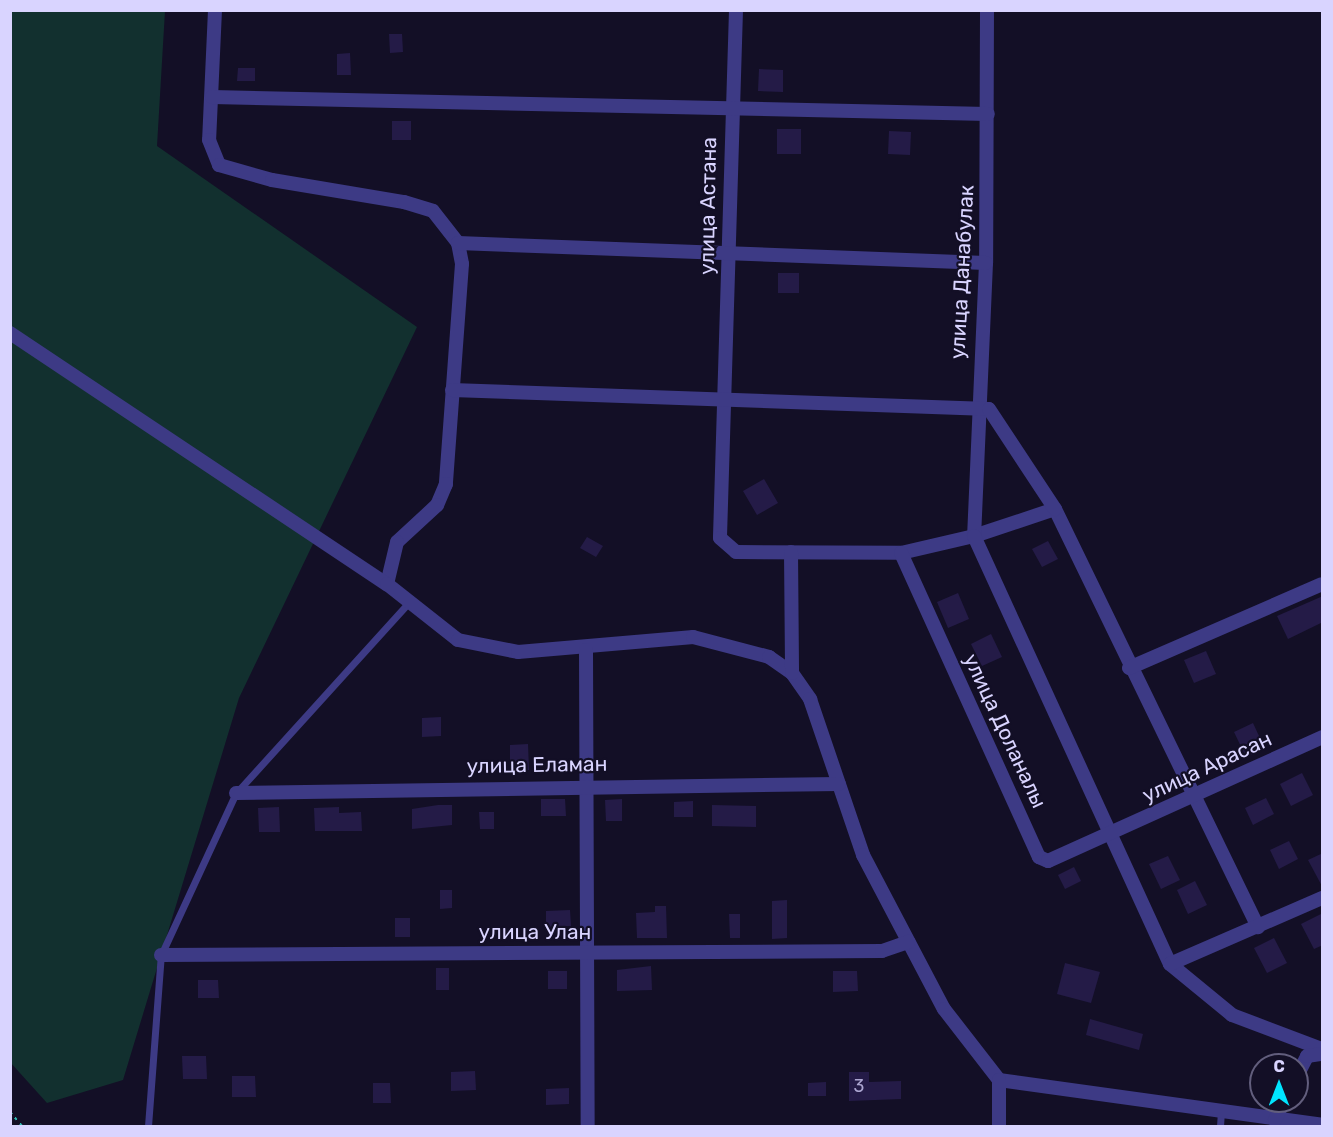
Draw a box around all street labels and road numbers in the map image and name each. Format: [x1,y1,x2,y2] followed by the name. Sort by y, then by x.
[694,137,722,275] street label: улица Астана
[945,184,979,360] street label: улица Данабулак
[958,650,1052,812] street label: улица Доланалы
[1138,726,1276,808] street label: улица Арасан
[466,751,608,779] street label: улица Еламан
[479,919,591,945] street label: улица Улан

